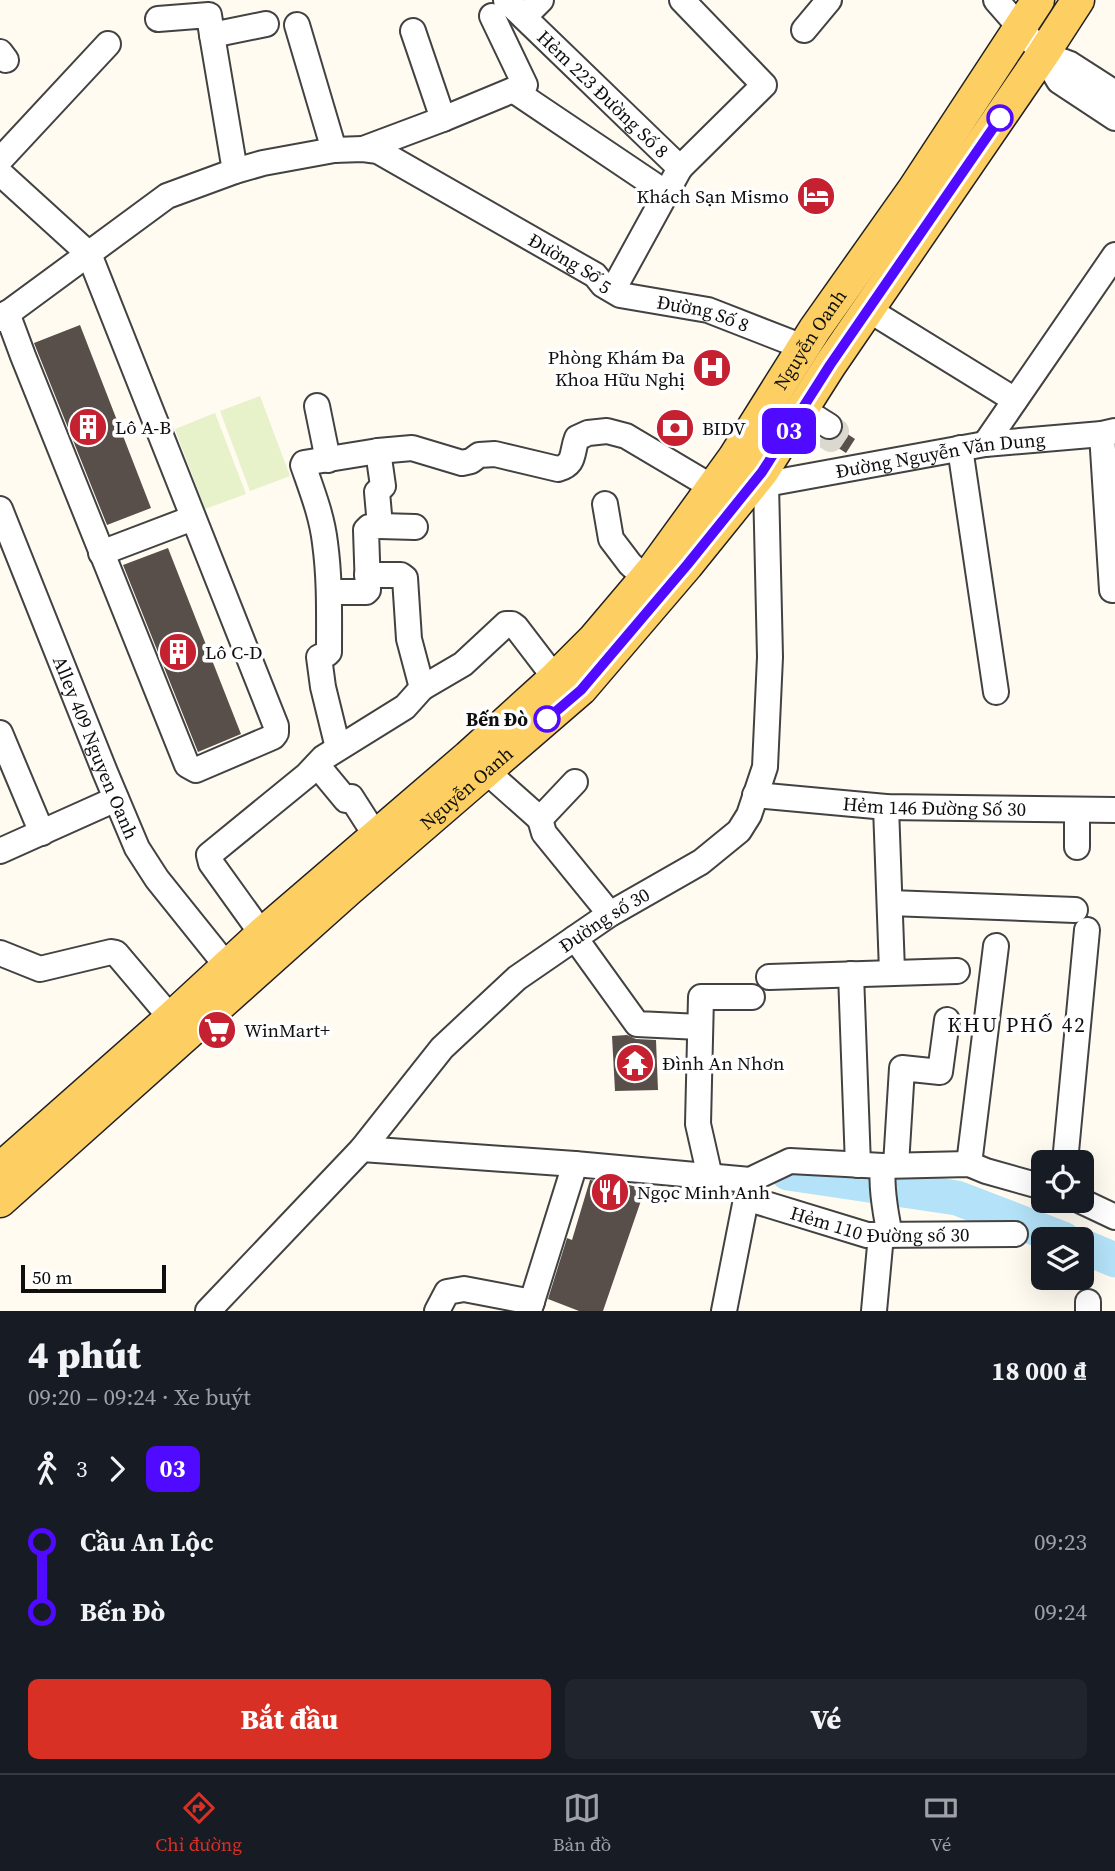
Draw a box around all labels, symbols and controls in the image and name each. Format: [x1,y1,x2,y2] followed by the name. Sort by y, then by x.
[532,24,675,163] street label: Hẻm 223 Đường Số 8
[987,105,1013,131] unlabelled marker
[795,175,837,217] hotel icon: Khách Sạn Mismo
[636,183,789,209] place label: Khách Sạn Mismo
[524,227,616,300] street label: Đường Số 5
[767,284,852,394] street label: Nguyễn Oanh
[655,289,753,338] street label: Đường Số 8
[548,344,685,392] place label: Phòng Khám Đa Khoa Hữu Nghị
[691,347,733,389] hospital icon: Phòng Khám Đa Khoa Hữu Nghị
[67,406,109,448] building icon: Lô A-B
[654,407,696,449] bank icon: BIDV
[758,408,820,454] line badge: 03
[115,414,171,440] place label: Lô A-B
[776,414,802,447] text: 03
[702,415,746,441] place label: BIDV
[833,426,1046,484] street label: Đường Nguyễn Văn Dung
[157,631,199,673] building icon: Lô C-D
[205,639,263,665] place label: Lô C-D
[47,652,145,843] street label: Alley 409 Nguyen Oanh
[466,706,528,732] place label: Bến Đò
[534,706,560,732] marker: Bến Đò
[414,740,518,835] street label: Nguyễn Oanh
[842,790,1026,822] street label: Hẻm 146 Đường Số 30
[554,881,654,958] street label: Đường số 30
[196,1009,238,1051] supermarket icon: WinMart+
[947,1010,1087,1039] district label: KHU PHỐ 42
[244,1017,330,1043] place label: WinMart+
[614,1042,656,1084] temple icon: Đình An Nhơn
[662,1050,784,1076] place label: Đình An Nhơn
[1031,1150,1094,1290] map controls
[1031,1150,1094,1213] button: locate
[589,1171,631,1213] restaurant icon: Ngọc Minh Anh
[637,1179,770,1205] place label: Ngọc Minh Anh
[787,1199,969,1248] street label: Hẻm 110 Đường số 30
[1031,1227,1094,1290] button: layers
[21,1262,166,1294] scale bar
[32,1264,73,1290] text: 50 m
[28,1329,141,1381] text: 4 phút
[991,1353,1087,1389] text: 18 000 ₫
[28,1381,251,1413] text: 09:20 – 09:24 · Xe buýt
[28,1450,66,1488] icon: walk
[98,1450,136,1488] icon: forward
[160,1452,186,1485] text: 03
[76,1453,88,1485] text: 3
[80,1524,213,1560] text: Cầu An Lộc
[1034,1526,1087,1558] text: 09:23
[80,1594,165,1630] text: Bến Đò
[1034,1596,1087,1628] text: 09:24
[28,1679,551,1759] button: Bắt đầu
[565,1679,1087,1759] button: Vé
[155,1789,242,1857] tab: Chỉ đường
[553,1789,611,1857] tab: Bản đồ
[922,1789,960,1857] tab: Vé

